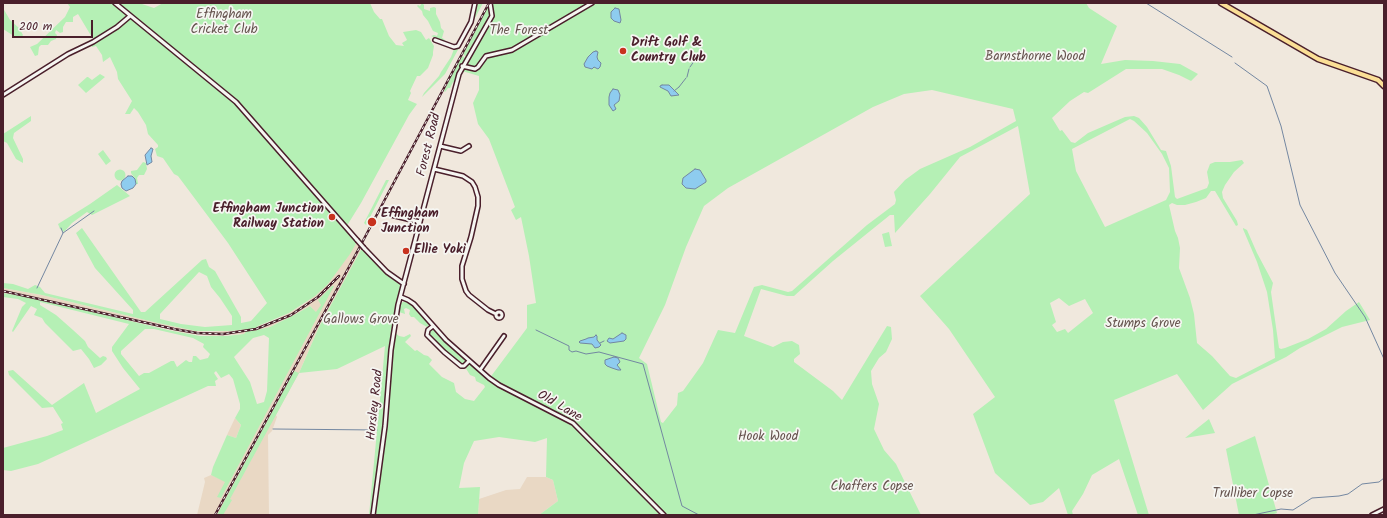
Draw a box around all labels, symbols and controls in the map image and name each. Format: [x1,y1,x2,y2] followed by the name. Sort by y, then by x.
[190,8,258,39] park label: Effingham Cricket Club
[14,12,95,38] scale bar
[19,17,52,36] text: 200 m
[490,24,548,40] park label: The Forest
[631,36,706,67] place label: Drift Golf & Country Club
[618,46,628,56] marker: Drift Golf & Country Club
[985,50,1085,66] park label: Barnsthorne Wood
[415,112,445,178] street label: Forest Road
[213,202,324,233] place label: Effingham Junction Railway Station
[381,207,439,238] place label: Effingham Junction
[327,212,337,222] marker: Effingham Junction Railway Station
[366,216,378,228] marker: Effingham Junction
[414,243,466,259] place label: Ellie Yoki
[401,246,411,256] marker: Ellie Yoki
[323,313,399,329] park label: Gallows Grove
[1106,317,1180,333] park label: Stumps Grove
[365,369,387,441] street label: Horsley Road
[534,388,584,426] street label: Old Lane
[738,430,798,446] park label: Hook Wood
[831,480,913,496] park label: Chaffers Copse
[1213,487,1293,503] park label: Trulliber Copse

